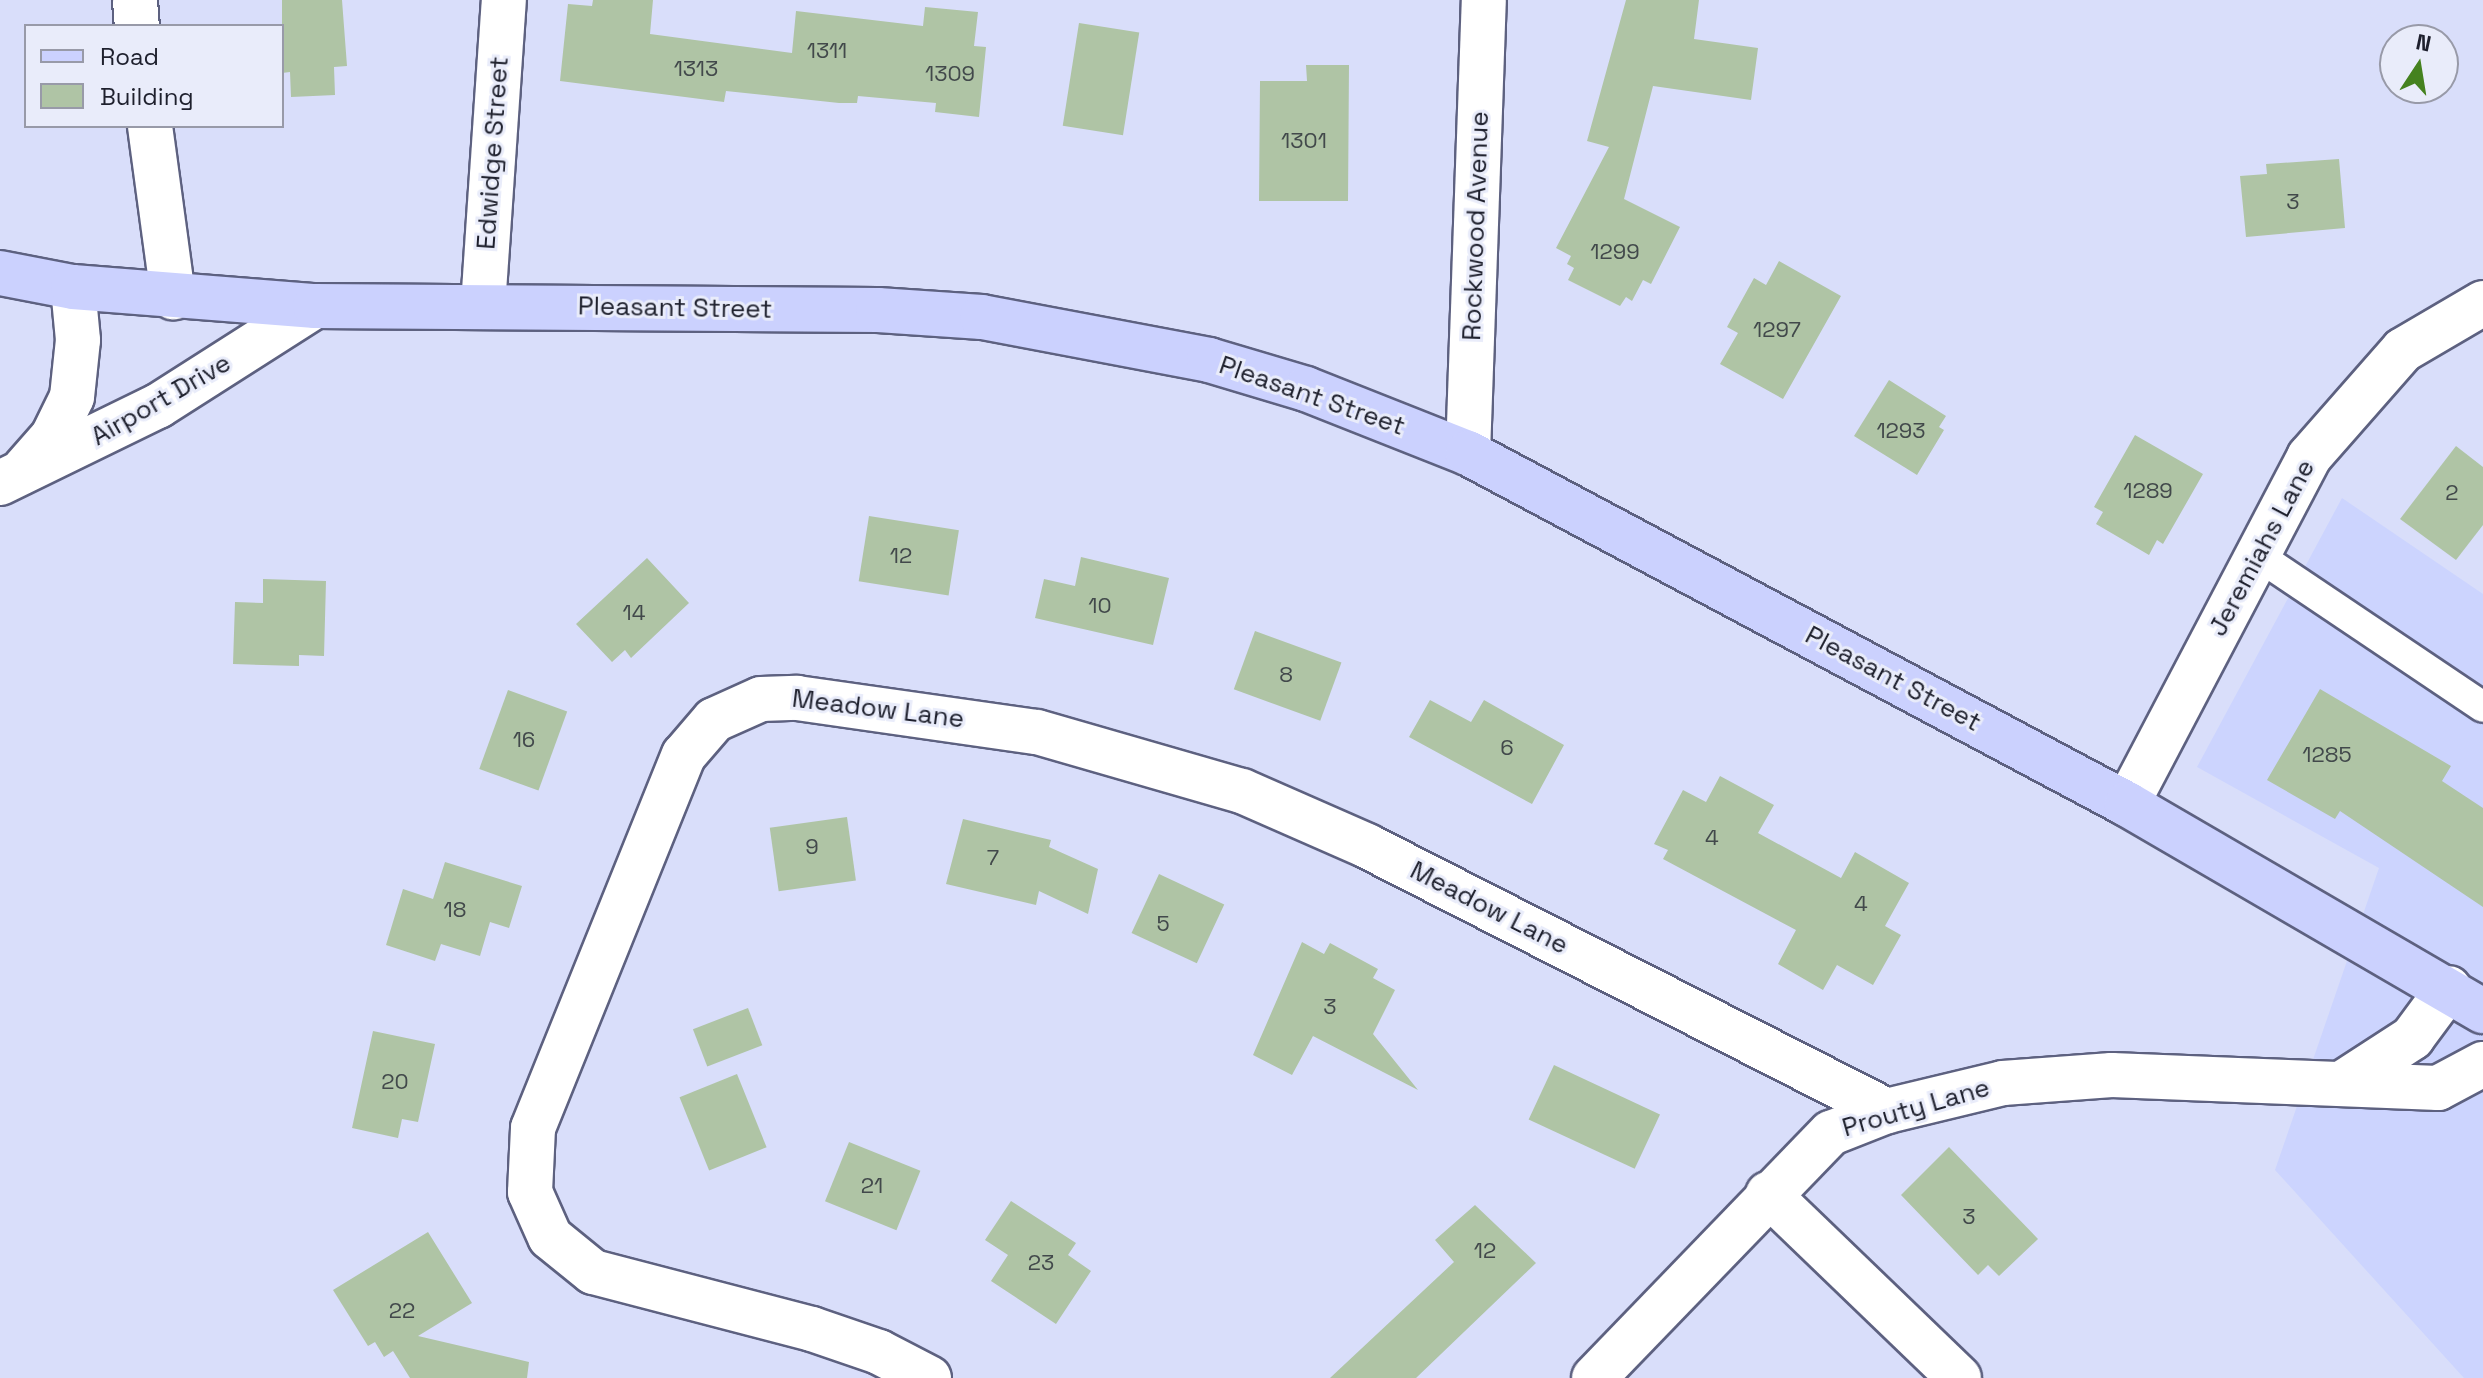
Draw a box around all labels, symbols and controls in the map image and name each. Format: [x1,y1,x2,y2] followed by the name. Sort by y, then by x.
[24,24,284,128] legend
[2379,24,2459,104] north arrow
[2413,27,2434,58] text: N
[807,38,847,64] house number: 1311
[100,41,159,72] text: Road
[471,55,515,251] street label: Edwidge Street
[674,56,718,82] house number: 1313
[925,61,975,87] house number: 1309
[100,81,194,112] text: Building
[1456,111,1496,341] street label: Rockwood Avenue
[1281,128,1327,154] house number: 1301
[2286,189,2300,215] house number: 3
[1590,239,1640,265] house number: 1299
[578,291,772,325] street label: Pleasant Street
[1753,317,1801,343] house number: 1297
[86,347,236,453] street label: Airport Drive
[1215,350,1409,442] street label: Pleasant Street
[1876,418,1926,444] house number: 1293
[2202,454,2322,642] street label: Jeremiahs Lane
[2123,478,2173,504] house number: 1289
[2445,480,2459,506] house number: 2
[890,543,912,569] house number: 12
[1088,593,1112,619] house number: 10
[623,600,645,626] house number: 14
[1800,620,1986,738] street label: Pleasant Street
[1279,662,1293,688] house number: 8
[790,683,966,735] street label: Meadow Lane
[513,727,535,753] house number: 16
[1500,735,1514,761] house number: 6
[2302,742,2352,768] house number: 1285
[1705,825,1719,851] house number: 4
[805,834,819,860] house number: 9
[987,845,999,871] house number: 7
[1405,855,1573,961] street label: Meadow Lane
[1854,891,1868,917] house number: 4
[444,897,466,923] house number: 18
[1156,911,1170,937] house number: 5
[1323,994,1337,1020] house number: 3
[381,1069,409,1095] house number: 20
[1839,1072,1993,1144] street label: Prouty Lane
[861,1173,883,1199] house number: 21
[1962,1204,1976,1230] house number: 3
[1474,1238,1496,1264] house number: 12
[1028,1250,1054,1276] house number: 23
[389,1298,415,1324] house number: 22

